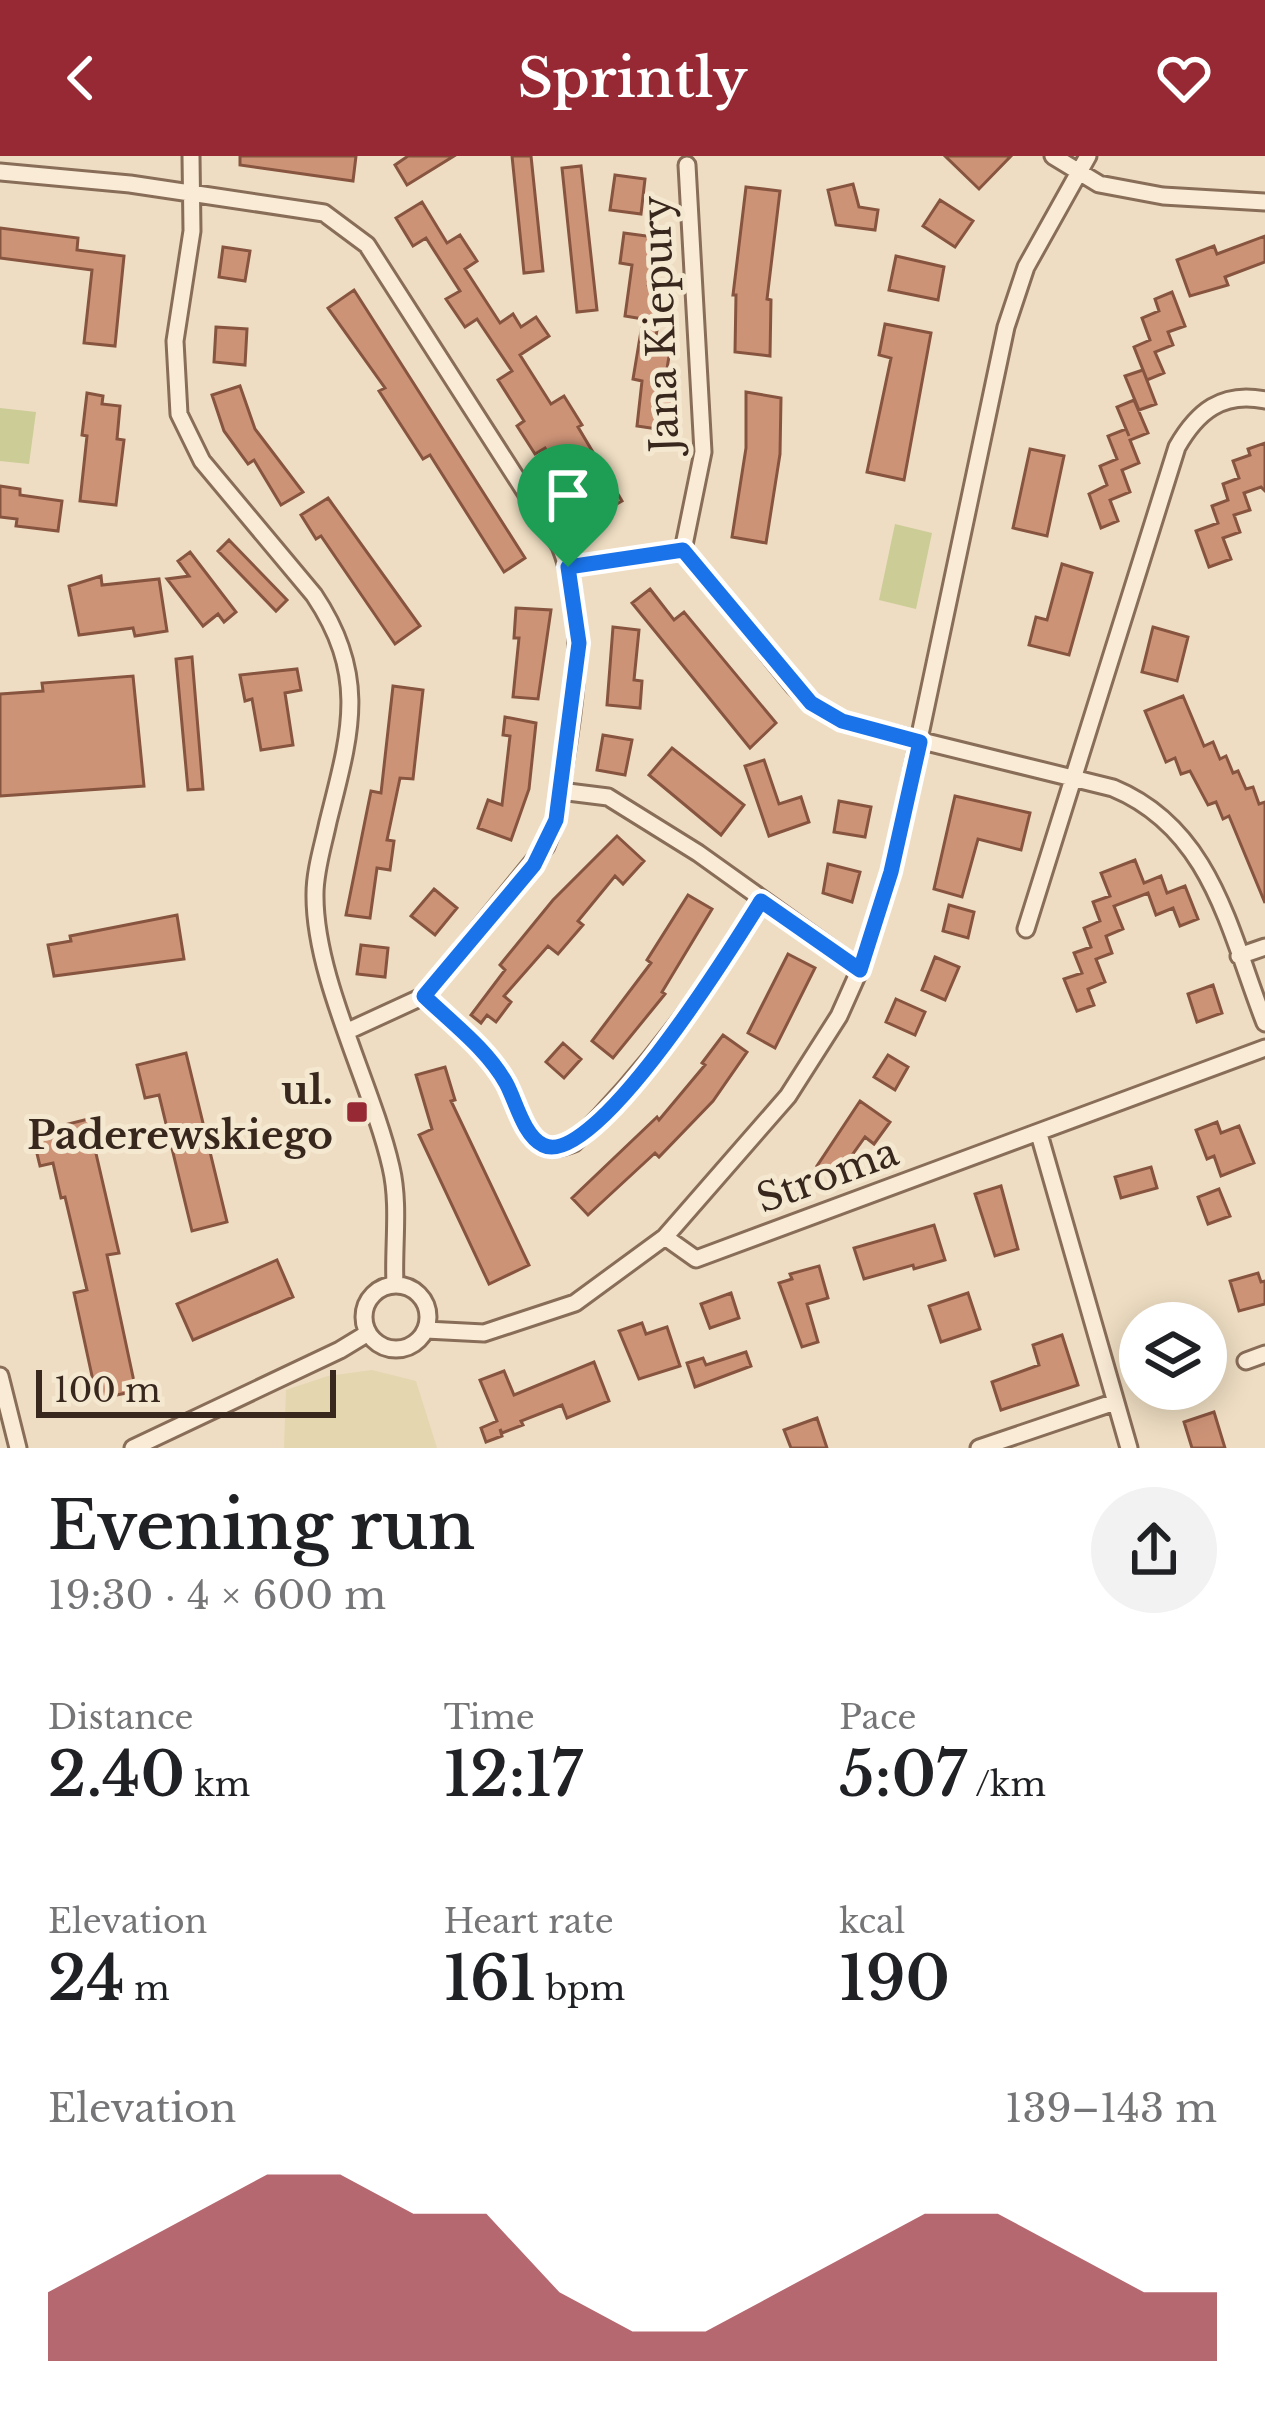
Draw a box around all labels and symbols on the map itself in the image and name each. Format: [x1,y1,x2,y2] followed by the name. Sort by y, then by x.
[632,195,690,458] street label: Jana Kiepury
[517,444,619,567] pin
[27,1066,333,1160] place label: ul. Paderewskiego
[344,1099,370,1125] marker: ul. Paderewskiego
[750,1127,905,1224] street label: Stroma
[36,1364,336,1417] scale bar

